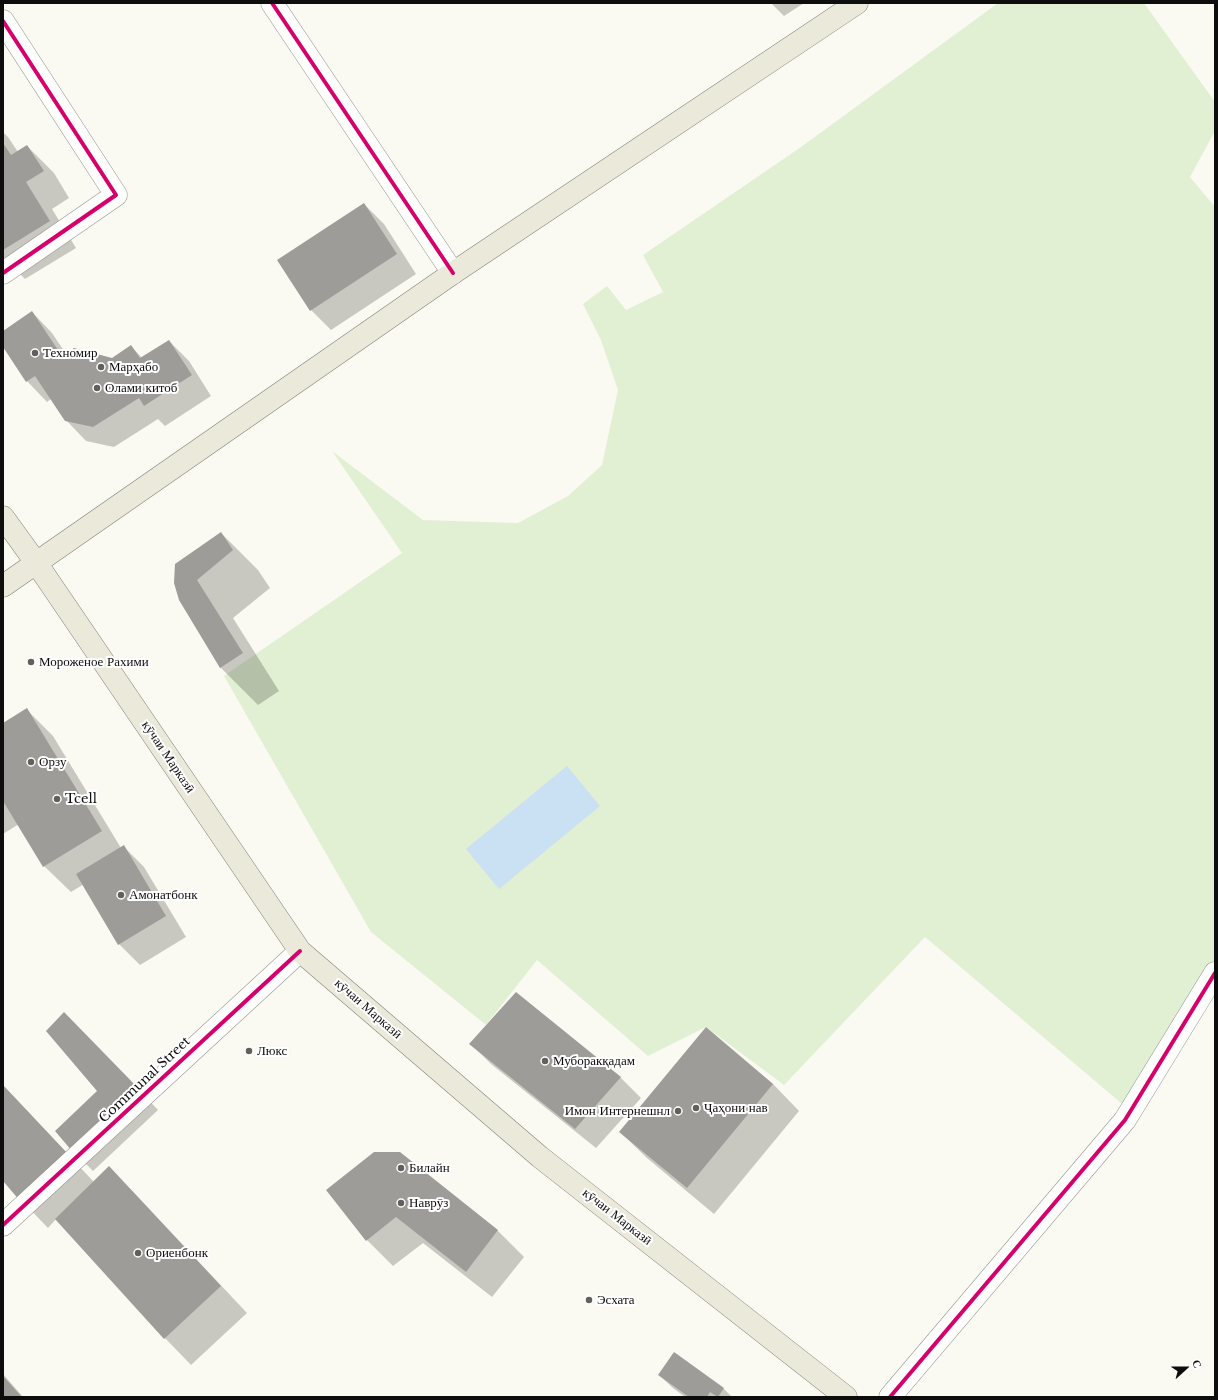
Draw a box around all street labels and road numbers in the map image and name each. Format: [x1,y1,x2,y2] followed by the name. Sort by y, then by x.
[138,718,198,796] street label: кӯчаи Марказӣ
[331,976,405,1042] street label: кӯчаи Марказӣ
[96,1034,194,1126] street label: Communal Street
[579,1185,655,1249] street label: кӯчаи Марказӣ

